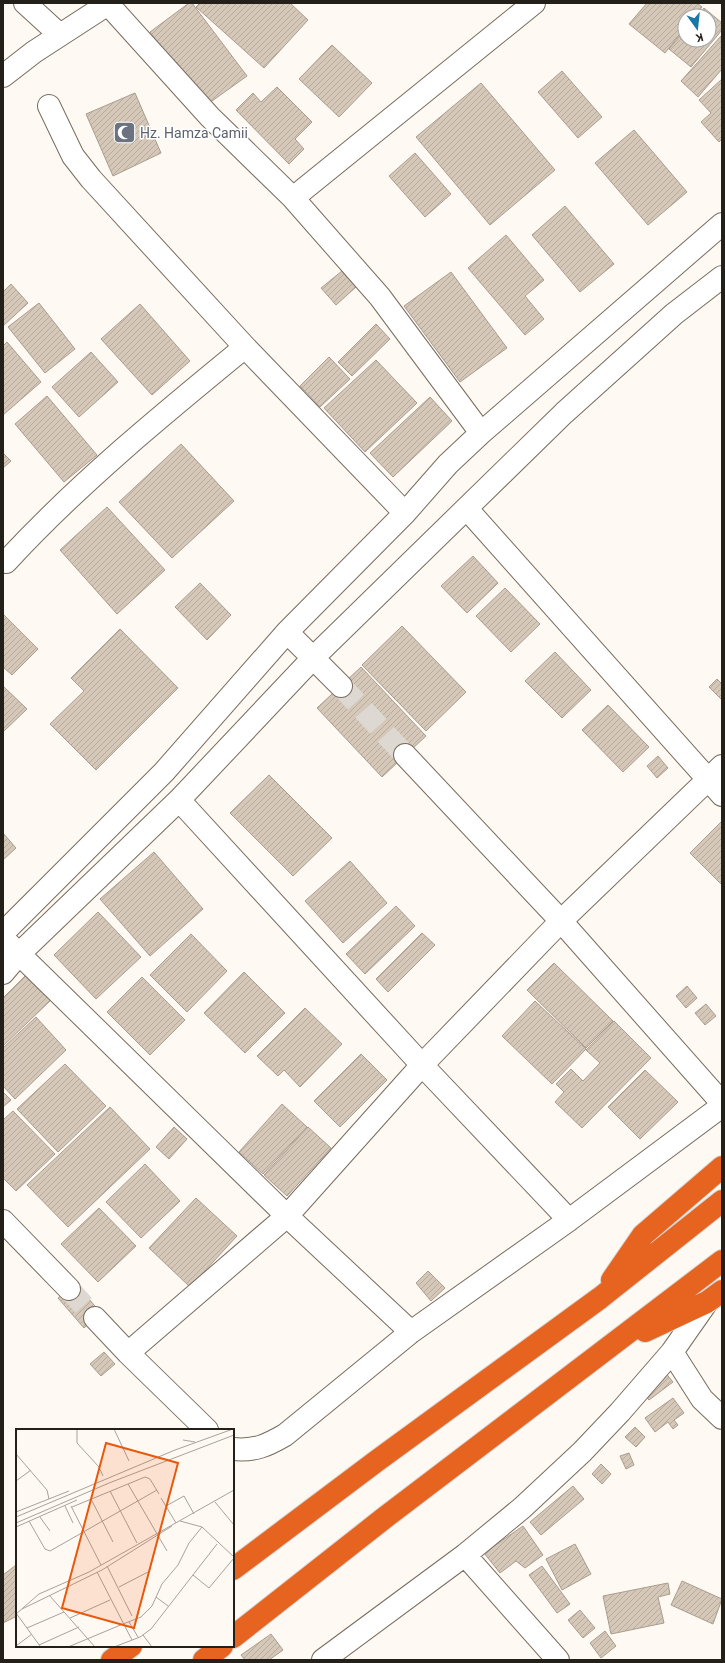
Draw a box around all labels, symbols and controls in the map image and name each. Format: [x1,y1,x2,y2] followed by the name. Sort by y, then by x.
[677,8,717,48] north arrow
[693,30,705,45] text: K
[111,120,137,146] mosque icon: Hz. Hamza Camii
[140,125,248,141] place label: Hz. Hamza Camii
[16,1429,234,1647] inset map

